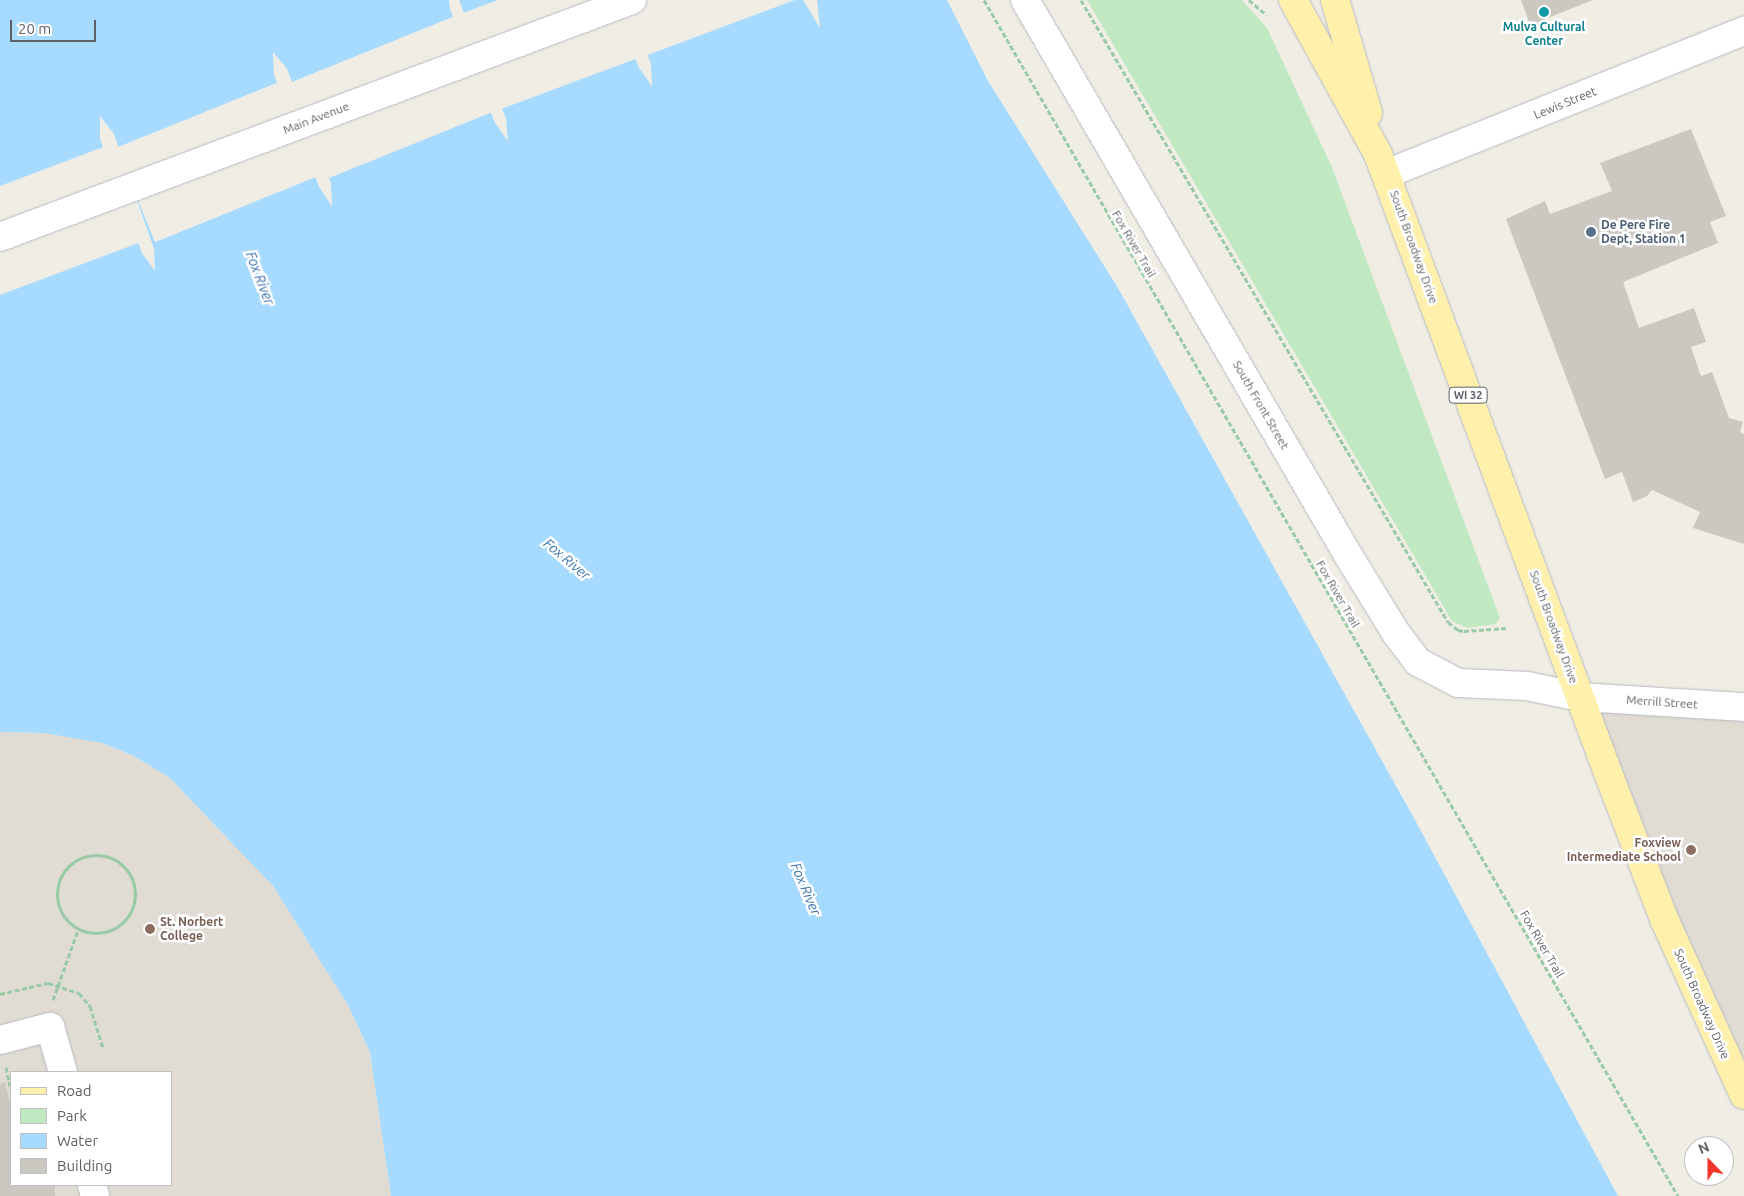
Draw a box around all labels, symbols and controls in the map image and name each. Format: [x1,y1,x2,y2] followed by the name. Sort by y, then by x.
[1538,6,1550,18] marker: Mulva Cultural Center
[12,10,99,42] scale bar
[18,20,51,37] text: 20 m
[1503,20,1585,48] place label: Mulva Cultural Center
[1532,84,1598,122] street label: Lewis Street
[281,99,351,137] street label: Main Avenue
[1387,189,1441,305] street label: South Broadway Drive
[1109,208,1159,280] street label: Fox River Trail
[1601,218,1686,246] place label: De Pere Fire Dept, Station 1
[1585,226,1597,238] marker: De Pere Fire Dept, Station 1
[242,249,278,307] water label: Fox River
[1230,358,1292,452] street label: South Front Street
[1448,386,1488,404] road number: WI 32
[540,535,594,583] water label: Fox River
[1313,558,1363,630] street label: Fox River Trail
[1527,569,1581,685] street label: South Broadway Drive
[1626,692,1698,712] street label: Merrill Street
[1567,836,1681,864] place label: Foxview Intermediate School
[1685,844,1697,856] marker: Foxview Intermediate School
[787,860,825,918] water label: Fox River
[1517,908,1567,980] street label: Fox River Trail
[160,915,223,943] place label: St. Norbert College
[144,923,156,935] marker: St. Norbert College
[1671,947,1733,1061] street label: South Broadway Drive
[10,1071,172,1186] legend
[57,1082,92,1099] text: Road
[57,1107,87,1124] text: Park
[57,1132,98,1149] text: Water
[1684,1136,1734,1186] north arrow
[1696,1139,1712,1157] text: N
[57,1157,112,1174] text: Building

